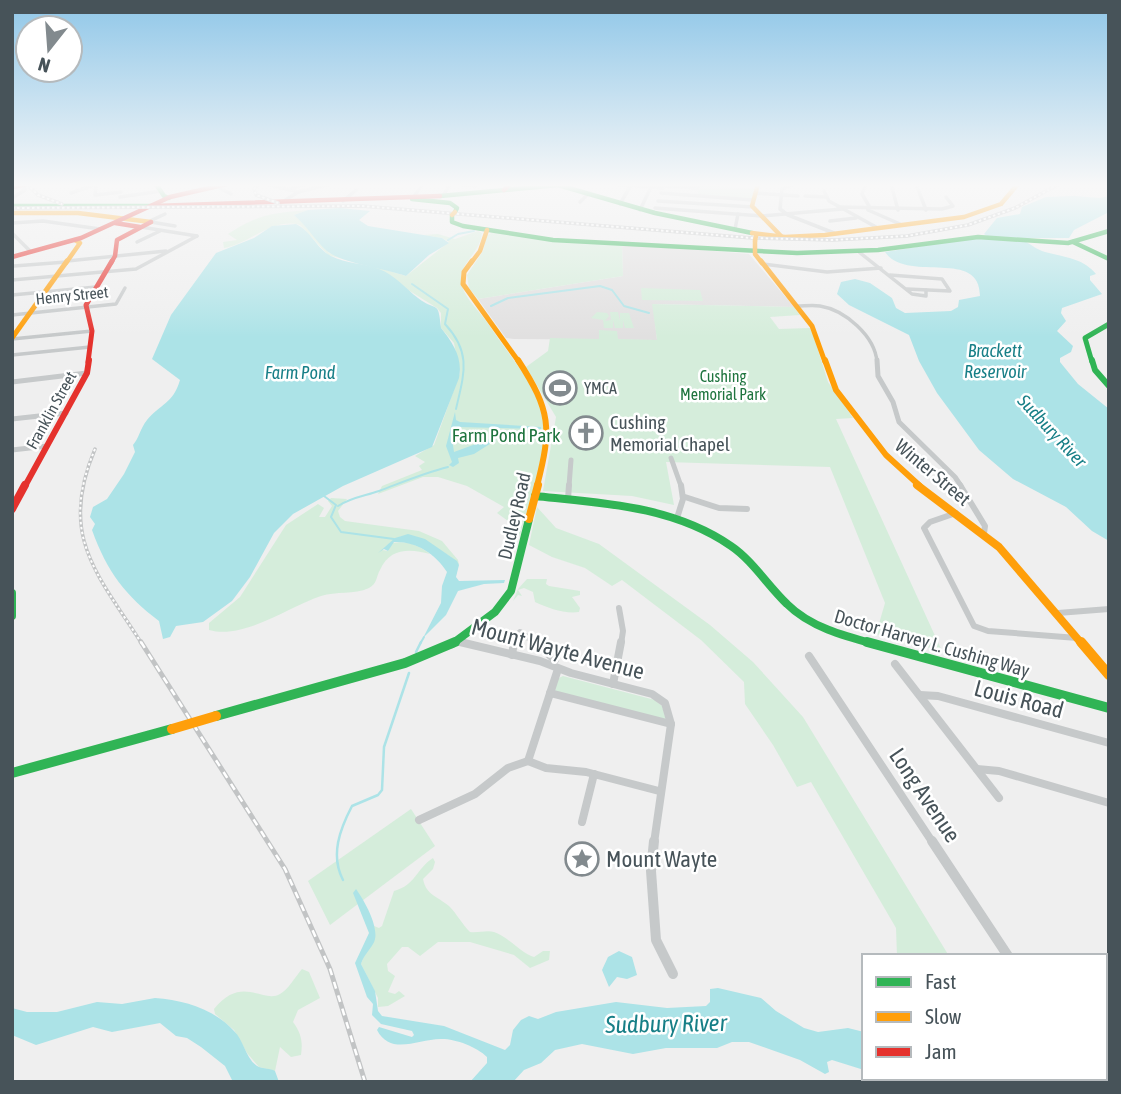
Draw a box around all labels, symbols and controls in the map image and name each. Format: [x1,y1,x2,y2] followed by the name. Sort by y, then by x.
[14,14,84,84] north arrow
[35,53,53,77] text: N
[35,282,110,309] street label: Henry Street
[964,340,1027,382] water label: Brackett Reservoir
[265,362,336,383] water label: Farm Pond
[680,367,766,403] park label: Cushing Memorial Park
[22,368,80,452] street label: Franklin Street
[541,369,579,407] sports icon: YMCA
[584,379,617,397] place label: YMCA
[1013,389,1092,472] water label: Sudbury River
[610,411,730,455] place label: Cushing Memorial Chapel
[567,414,605,452] church icon: Cushing Memorial Chapel
[452,424,561,446] park label: Farm Pond Park
[891,434,975,510] street label: Winter Street
[493,470,535,562] street label: Dudley Road
[832,605,1032,681] street label: Doctor Harvey L. Cushing Way
[469,613,647,685] street label: Mount Wayte Avenue
[972,675,1066,723] street label: Louis Road
[884,743,966,847] street label: Long Avenue
[563,840,601,878] place icon: Mount Wayte
[606,846,717,872] place label: Mount Wayte
[862,954,1107,1080] legend
[925,969,956,993] text: Fast
[925,1004,962,1028] text: Slow
[604,1009,728,1038] water label: Sudbury River
[925,1039,957,1063] text: Jam

